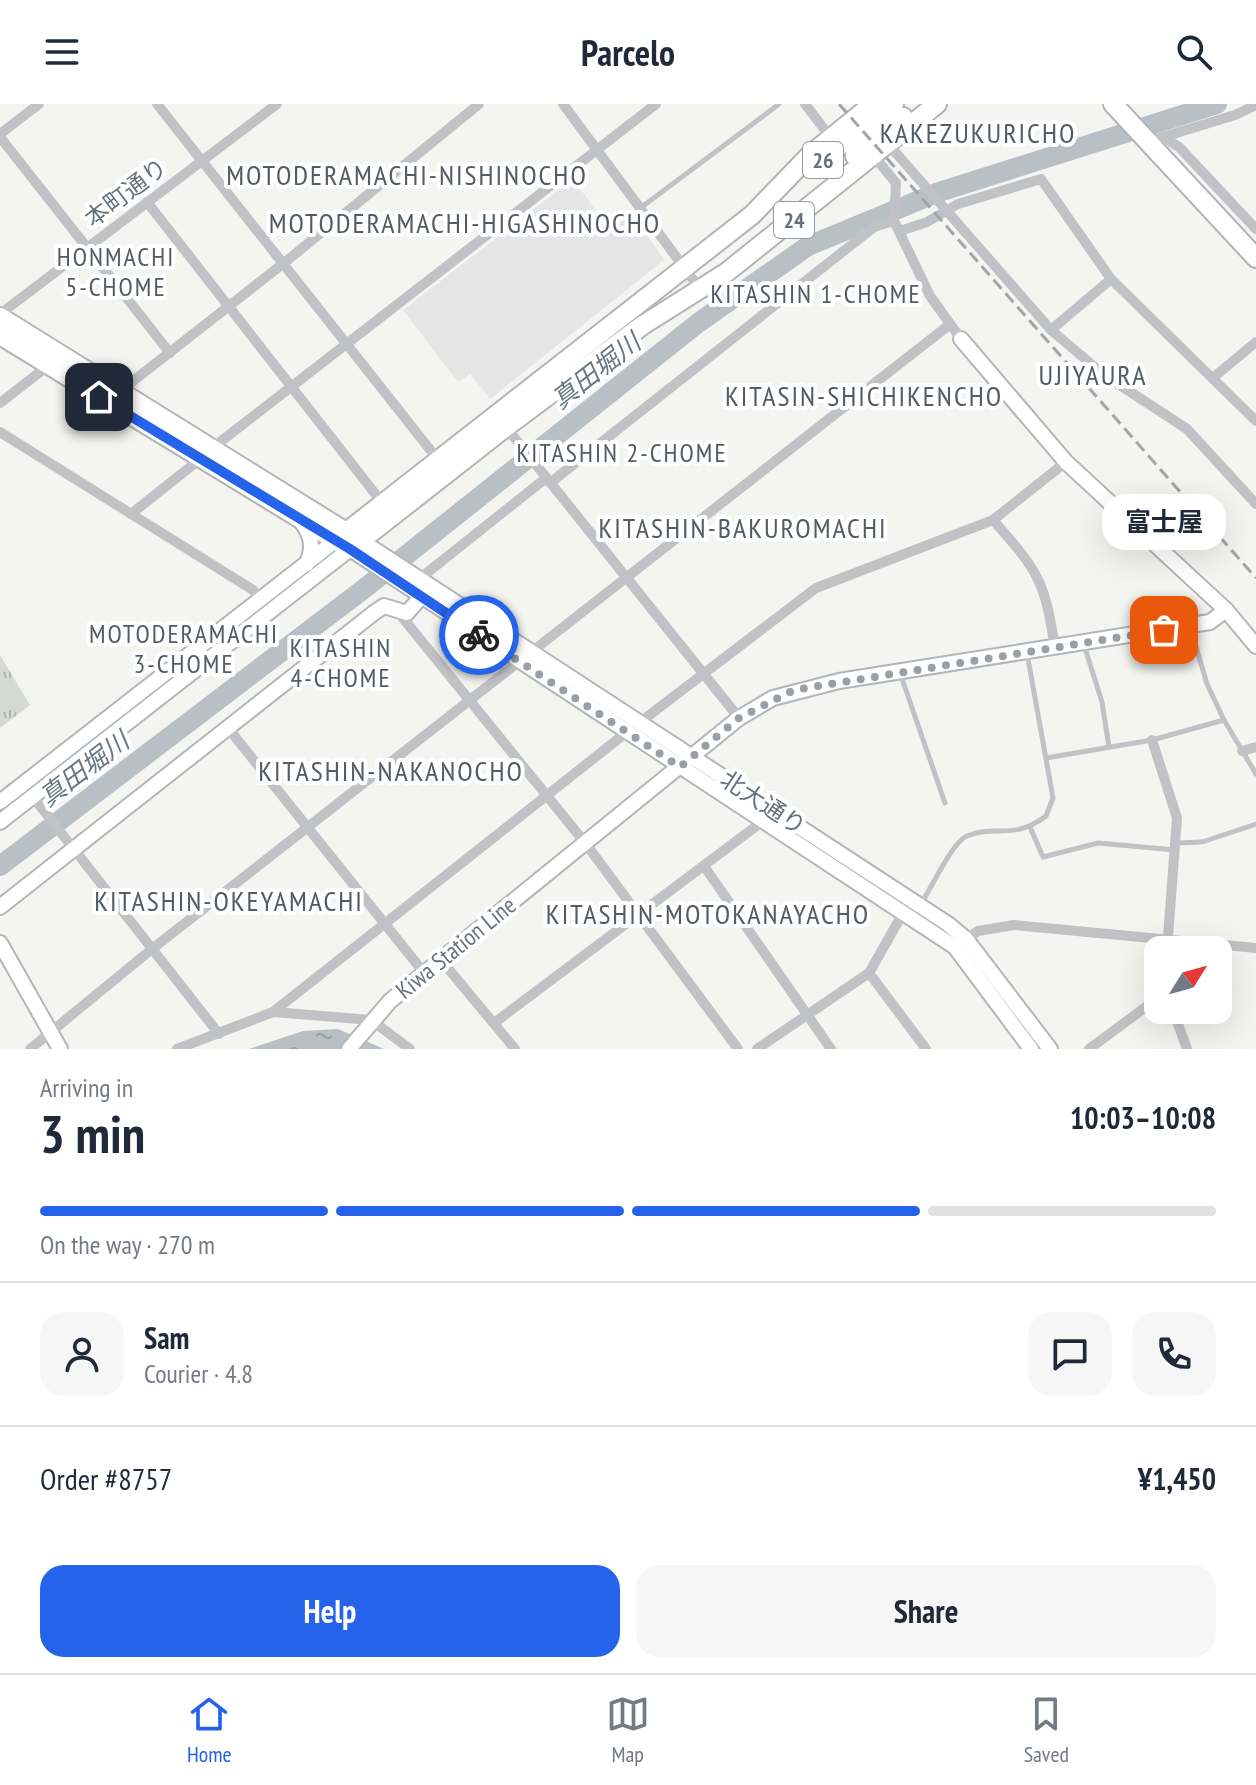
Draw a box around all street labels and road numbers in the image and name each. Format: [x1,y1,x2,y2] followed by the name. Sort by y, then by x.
[803,142,843,178] road number: 26
[78,151,173,234] street label: 本町通り
[774,202,814,238] road number: 24
[715,763,812,842] street label: 北大通り
[389,890,522,1006] street label: Kiwa Station Line

